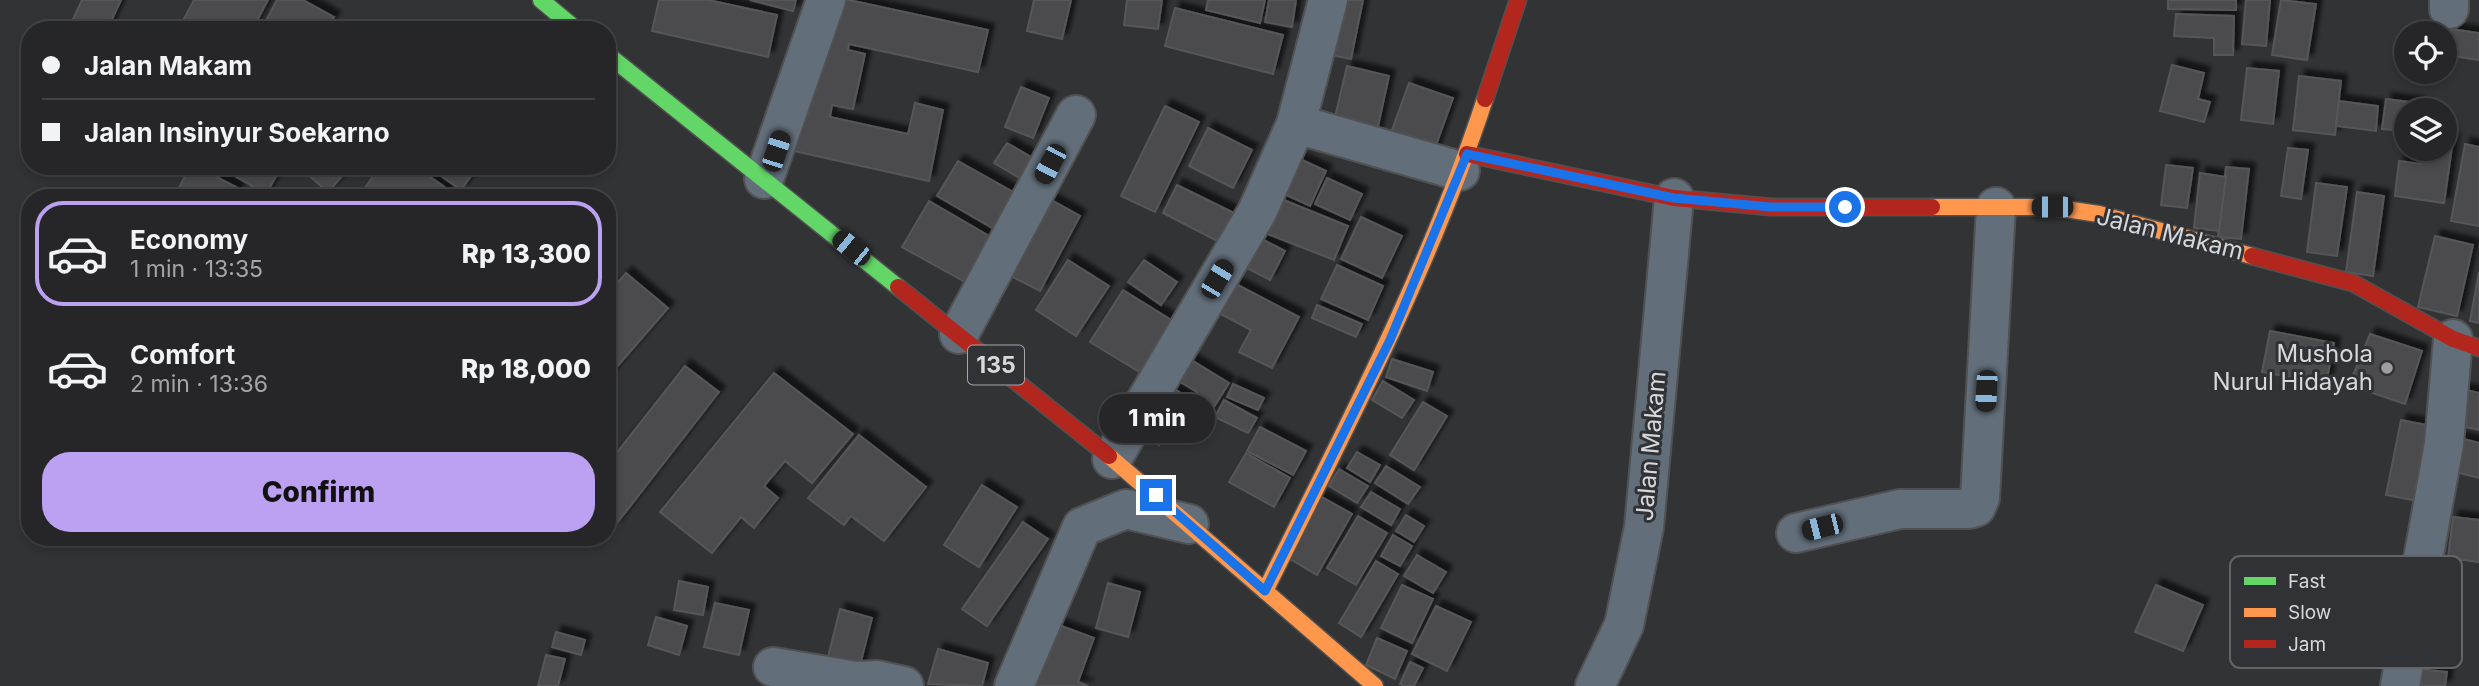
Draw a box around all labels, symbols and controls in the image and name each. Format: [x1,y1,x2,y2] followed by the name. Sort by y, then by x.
[2394,21,2457,161] map controls
[2394,21,2457,84] button: locate
[84,50,252,81] text: Jalan Makam
[2394,98,2457,161] button: layers
[84,117,390,148] text: Jalan Insinyur Soekarno
[760,128,793,174] car
[1031,141,1070,187] car
[1829,191,1861,223] route start
[2032,197,2074,218] car
[2094,201,2247,266] street label: Jalan Makam
[46,222,109,285] icon: car
[130,224,248,255] text: Economy
[829,227,874,269] car
[462,238,591,269] text: Rp 13,300
[130,255,263,283] text: 1 min · 13:35
[1198,256,1237,302] car
[46,337,109,400] icon: car
[130,339,235,370] text: Comfort
[2212,339,2373,396] place label: Mushola Nurul Hidayah
[968,346,1024,384] road number: 135
[461,353,591,384] text: Rp 18,000
[2379,360,2395,376] marker: Mushola Nurul Hidayah
[1975,369,1998,413] car
[130,370,268,398] text: 2 min · 13:36
[1630,370,1671,522] street label: Jalan Makam
[1098,393,1214,442] callout: 1 min
[1128,404,1186,432] text: 1 min
[42,452,595,532] button: Confirm
[1140,479,1172,511] route end
[1800,512,1845,542] car
[2230,556,2462,668] legend
[2288,570,2326,593] text: Fast
[2288,601,2331,624] text: Slow
[2288,633,2326,656] text: Jam

